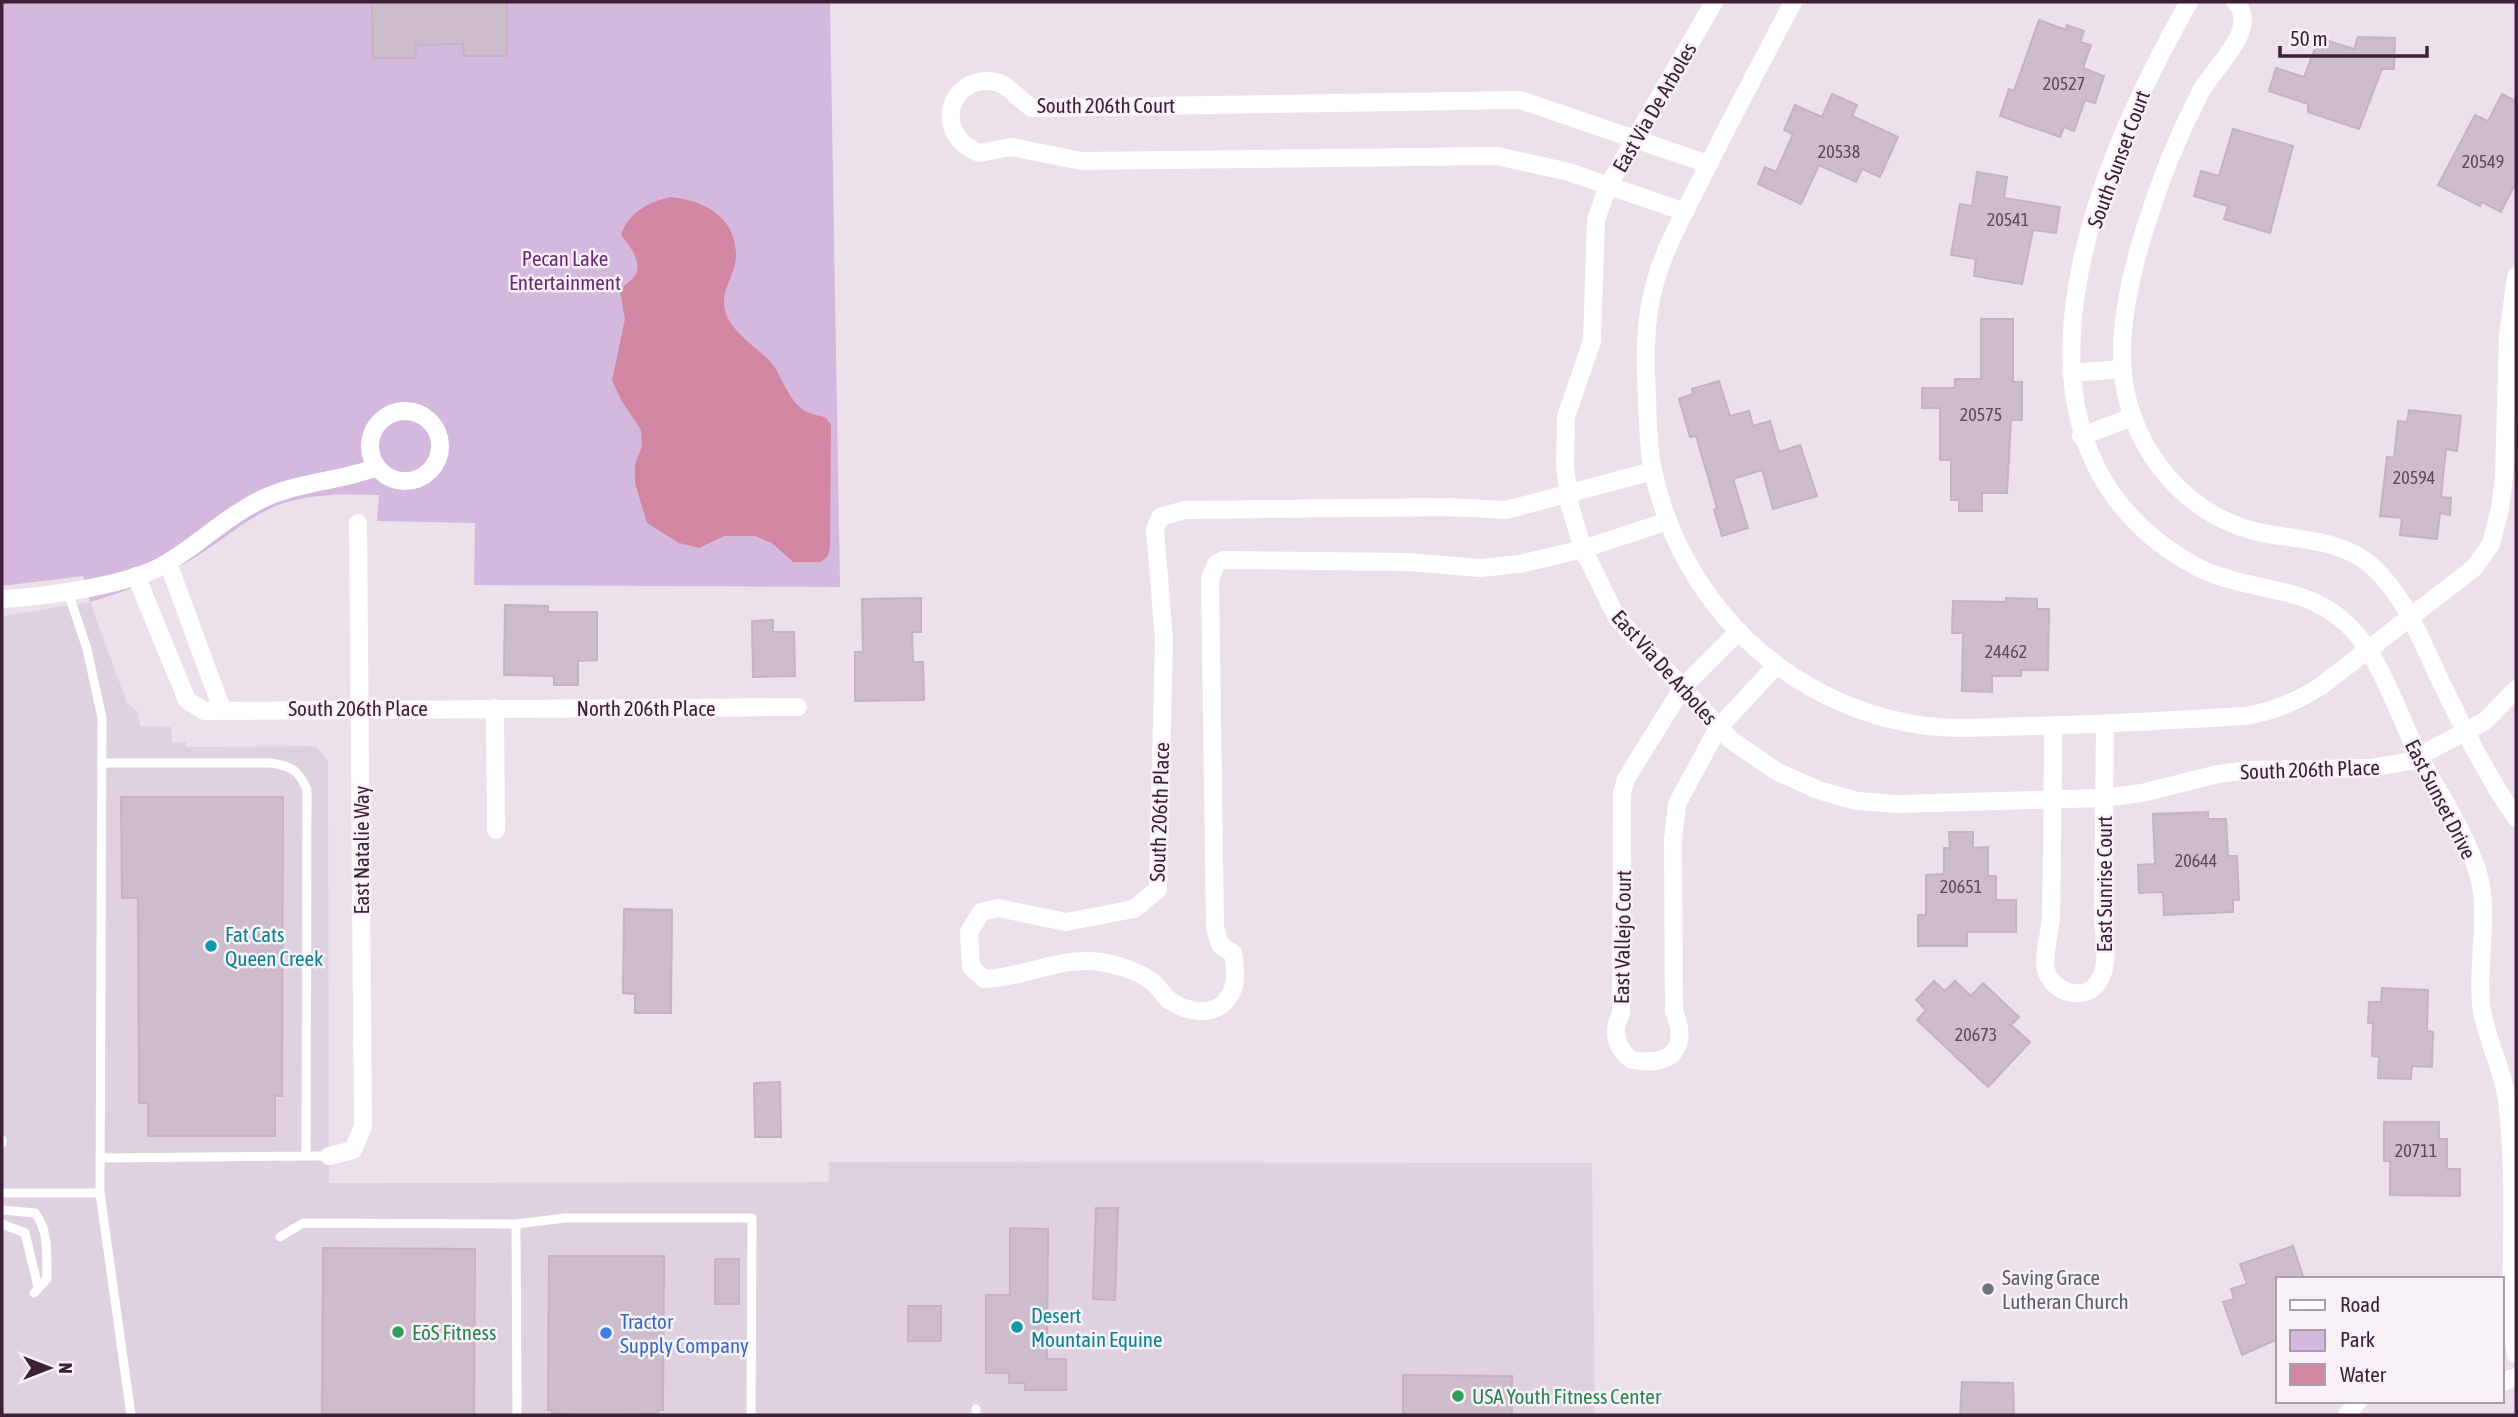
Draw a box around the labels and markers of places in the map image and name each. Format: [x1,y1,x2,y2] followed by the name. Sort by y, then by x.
[225,922,323,970] place label: Fat Cats Queen Creek
[203,938,219,954] marker: Fat Cats Queen Creek
[2002,1265,2129,1313] place label: Saving Grace Lutheran Church
[1980,1281,1996,1297] marker: Saving Grace Lutheran Church
[1031,1303,1163,1351] place label: Desert Mountain Equine
[620,1309,749,1357] place label: Tractor Supply Company
[1009,1319,1025,1335] marker: Desert Mountain Equine
[412,1320,496,1344] place label: EōS Fitness
[390,1324,406,1340] marker: EōS Fitness
[598,1325,614,1341] marker: Tractor Supply Company
[1472,1384,1662,1408] place label: USA Youth Fitness Center
[1450,1388,1466,1404] marker: USA Youth Fitness Center

